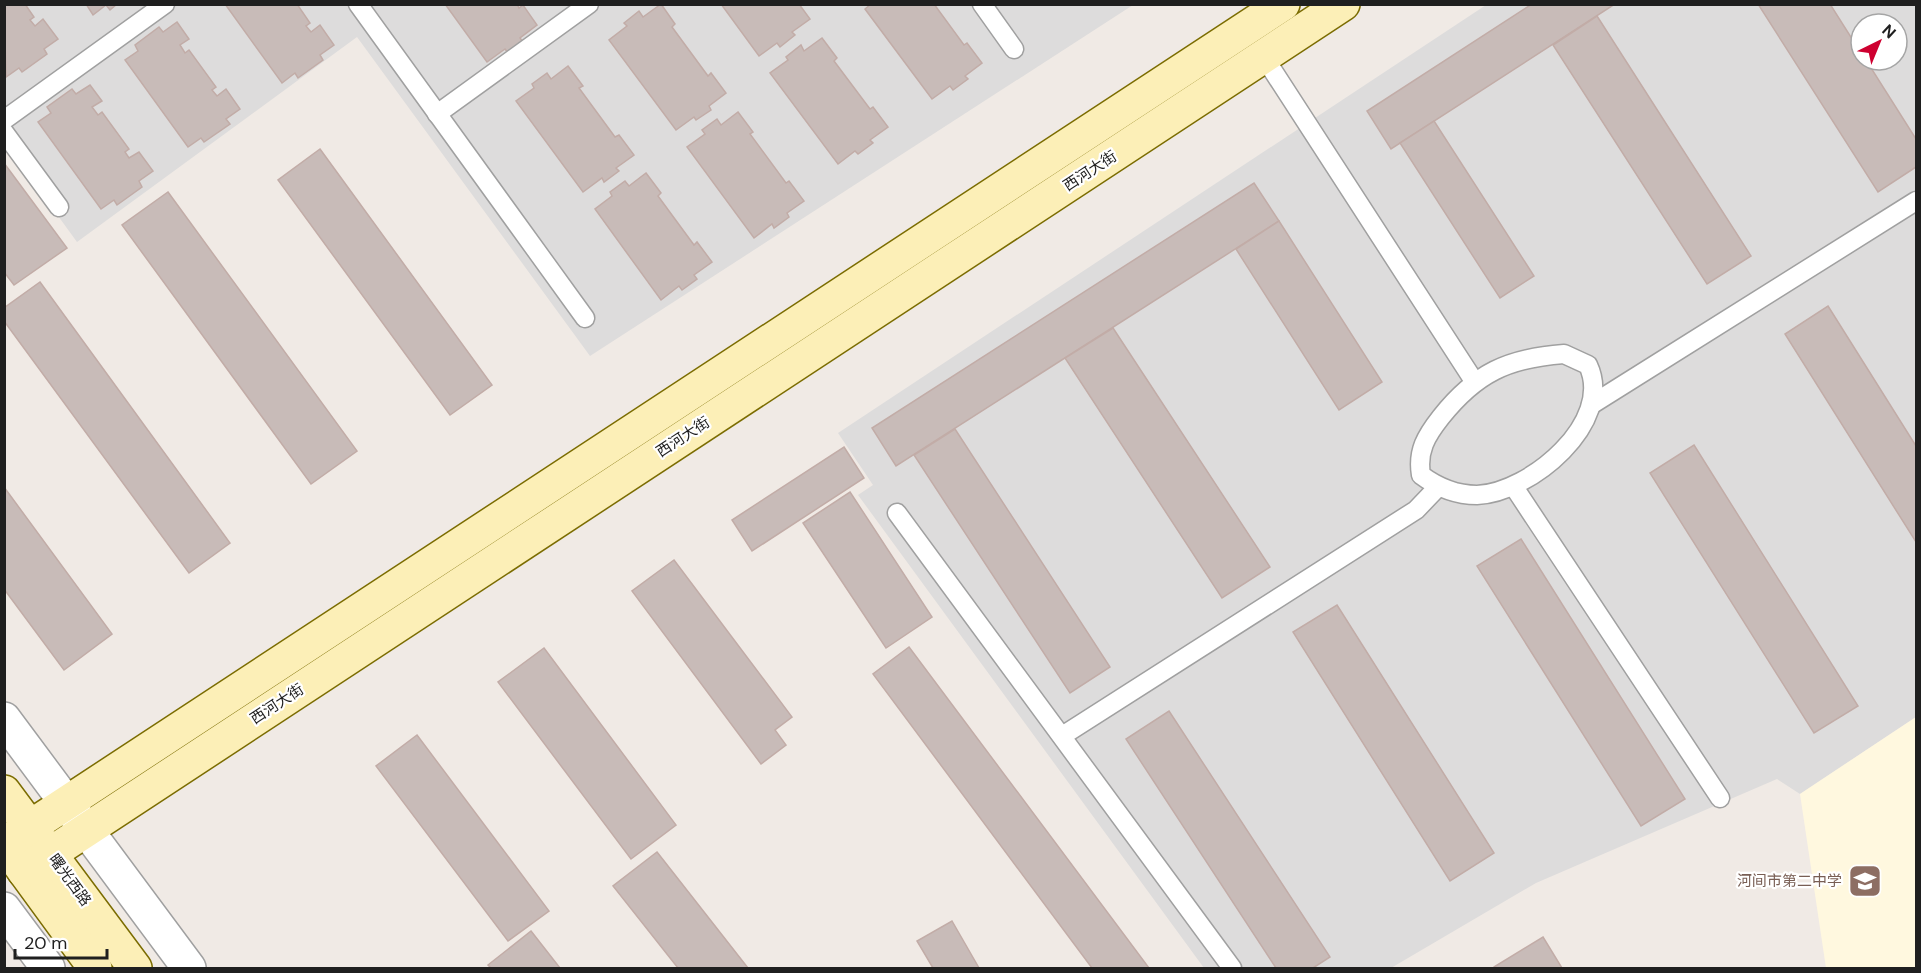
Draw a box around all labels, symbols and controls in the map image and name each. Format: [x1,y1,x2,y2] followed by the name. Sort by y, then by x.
[1849,12,1909,72] north arrow
[1877,20,1900,43] text: N
[1059,146,1121,196] street label: 西河大街
[652,412,714,462] street label: 西河大街
[246,679,308,729] street label: 西河大街
[44,850,96,910] street label: 曙光西路
[1847,863,1883,899] school or university icon: 河间市第二中学
[1737,871,1842,891] place label: 河间市第二中学
[15,922,106,960] scale bar
[24,931,67,955] text: 20 m

